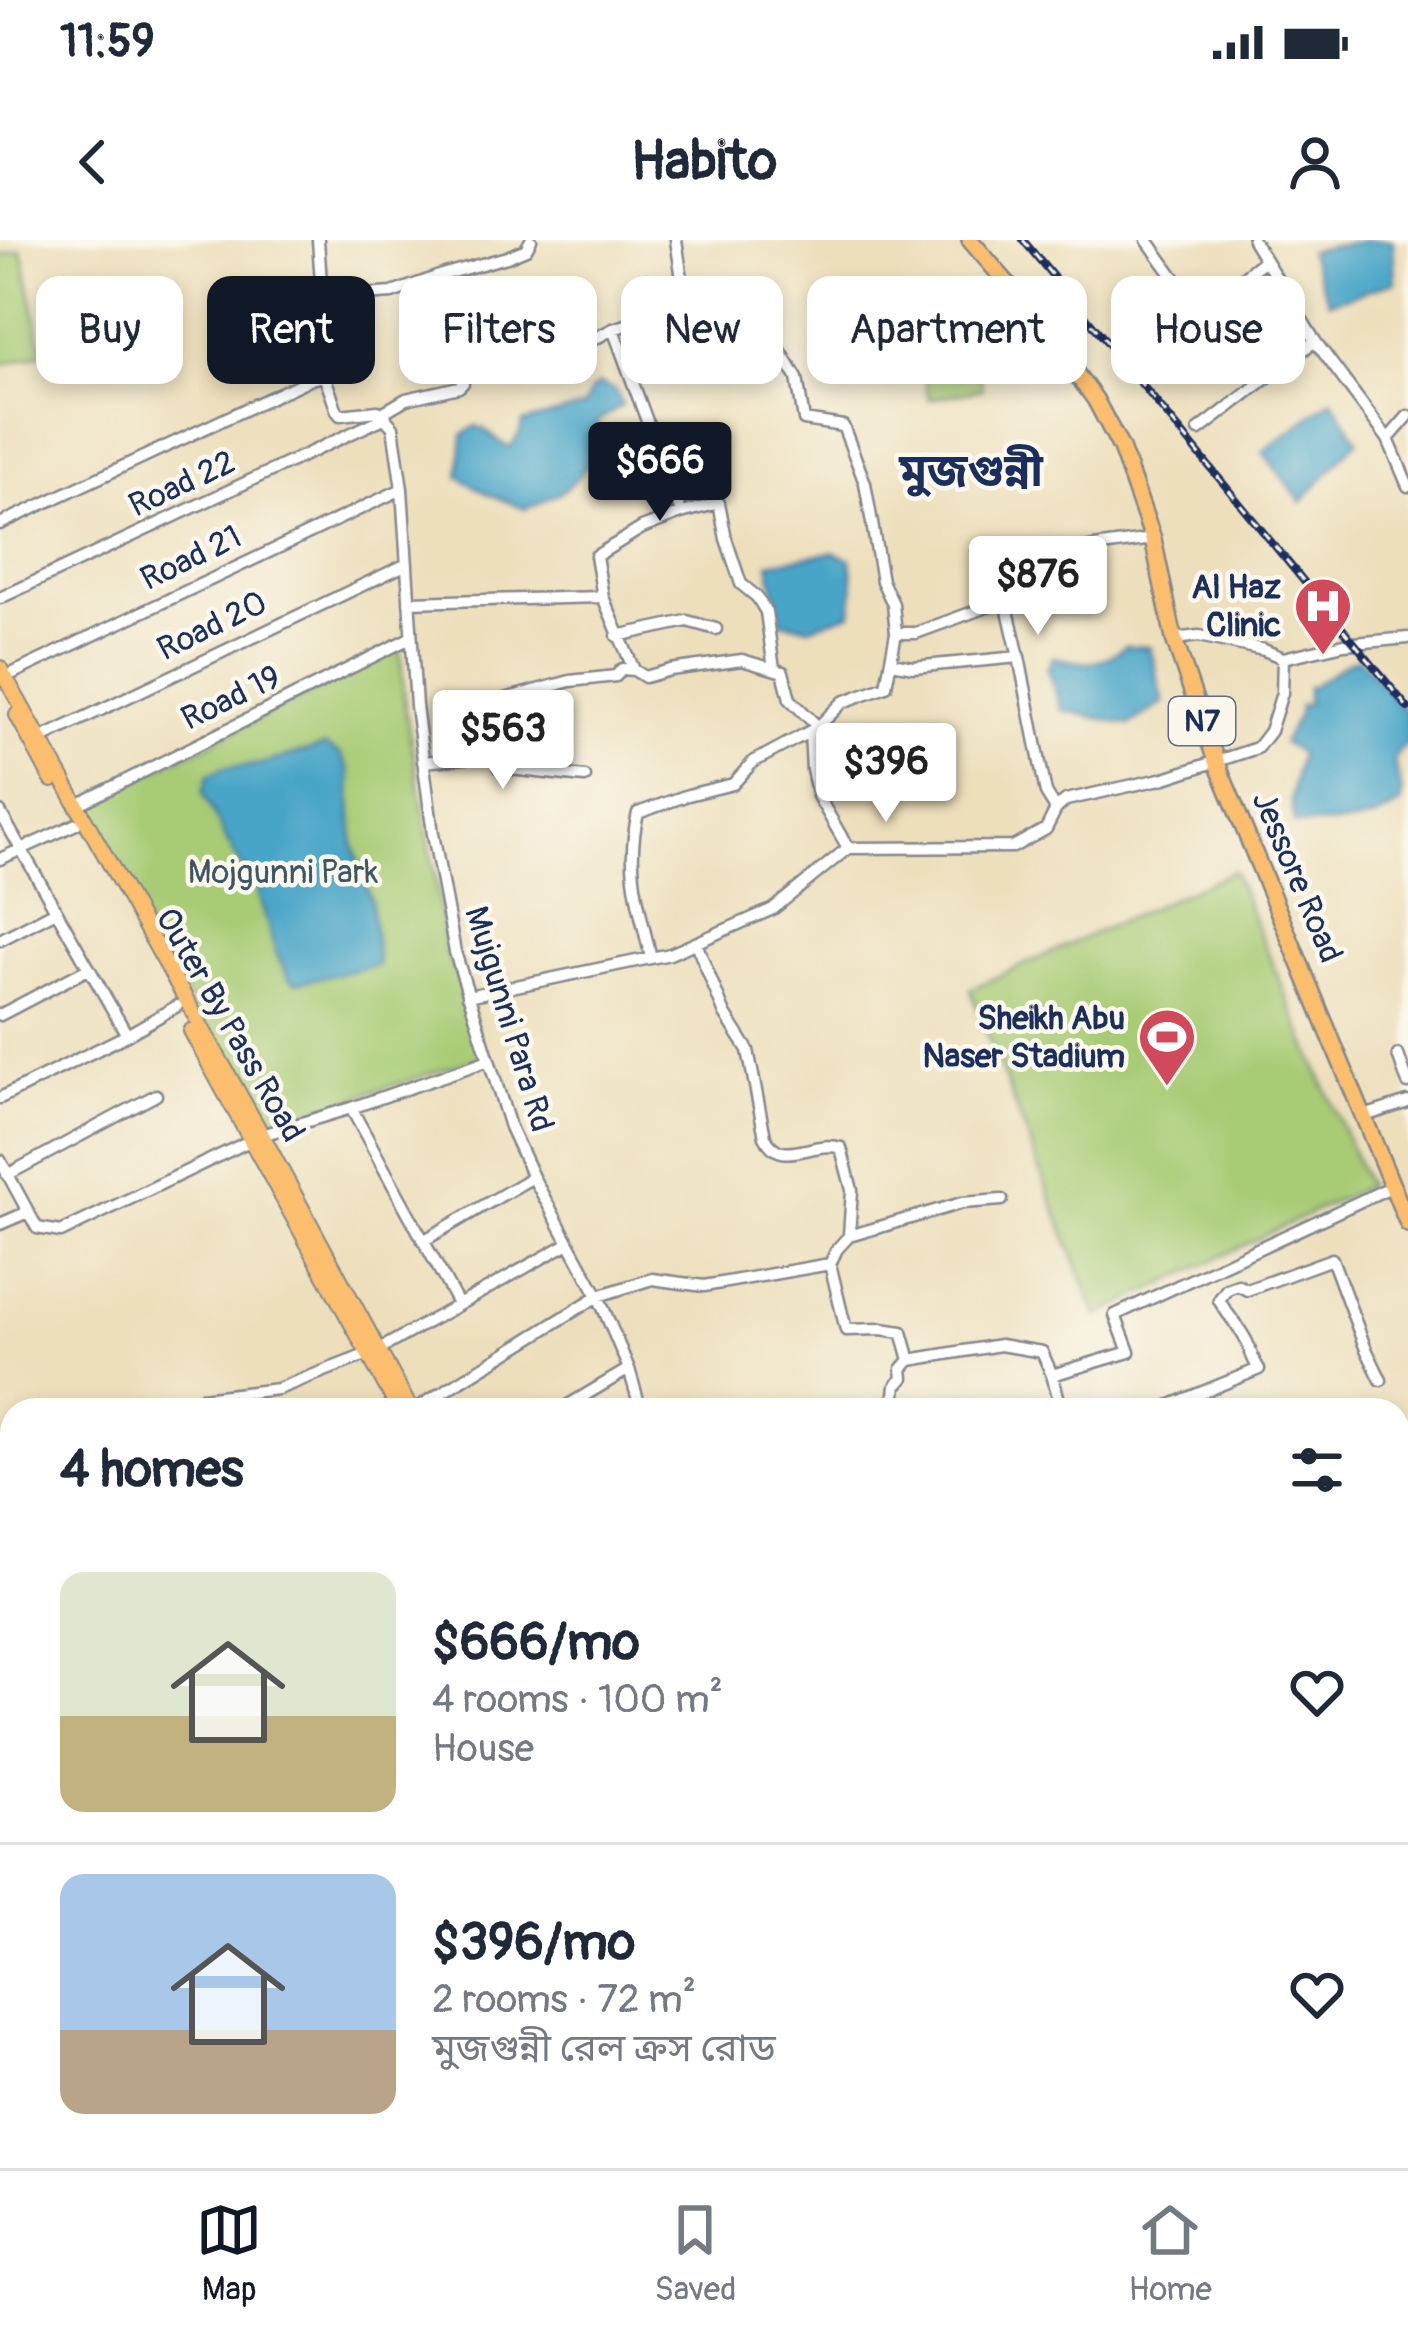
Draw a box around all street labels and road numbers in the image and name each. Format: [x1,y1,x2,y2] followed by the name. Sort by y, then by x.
[122,442,242,526] street label: Road 22
[134,516,248,600] street label: Road 21
[151,582,273,670] street label: Road 20
[175,656,287,740] street label: Road 19
[1169,697,1235,745] road number: N7
[1243,785,1351,969] street label: Jessore Road
[146,901,314,1149] street label: Outer By Pass Road
[455,901,563,1137] street label: Mujgunni Para Rd

